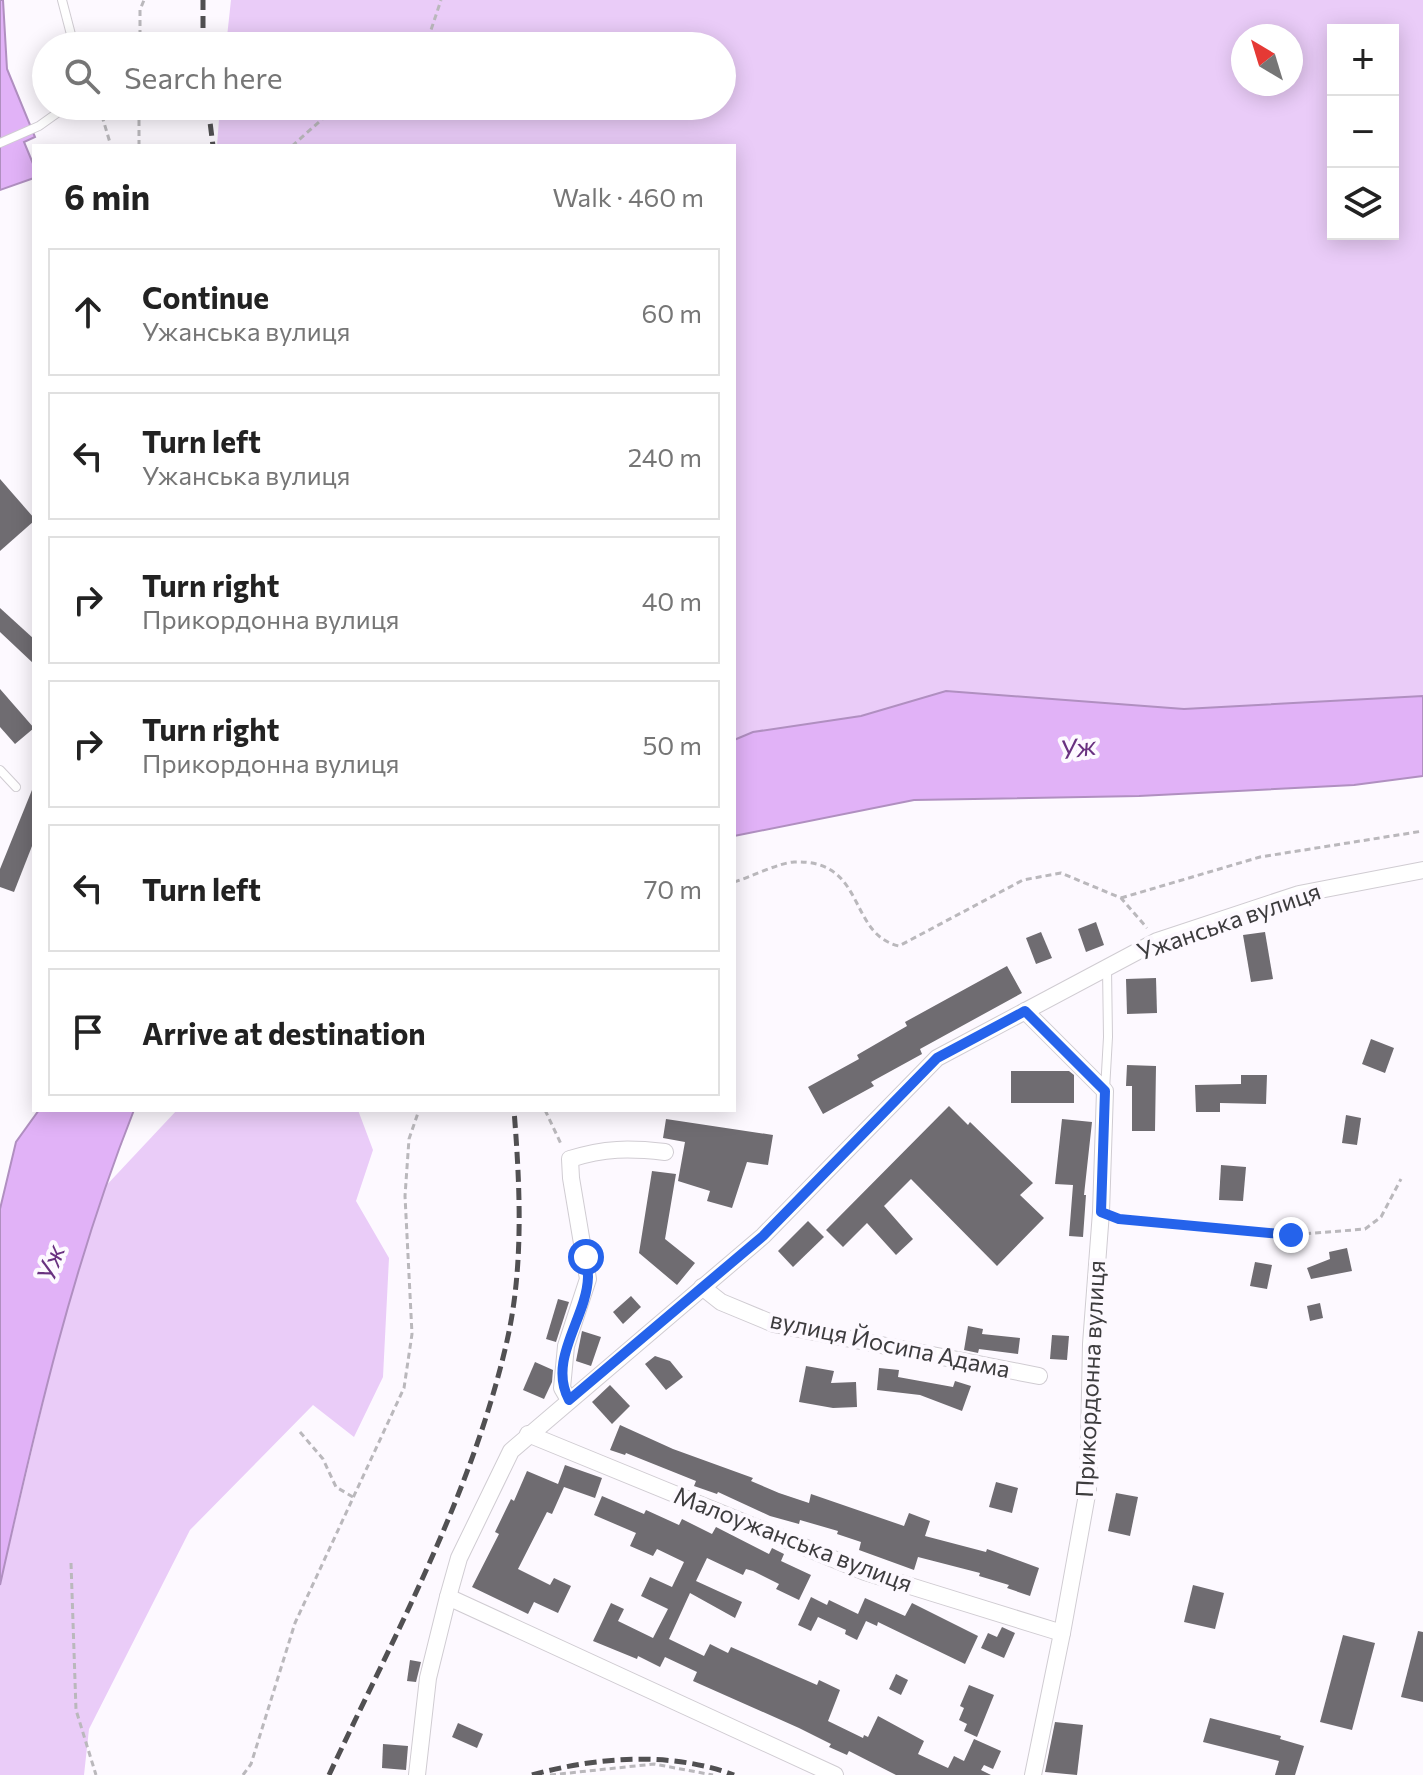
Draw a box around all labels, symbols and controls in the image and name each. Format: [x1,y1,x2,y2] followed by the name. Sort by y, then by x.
[1231,24,1303,96] north arrow
[1327,24,1399,240] map controls
[1327,24,1399,96] button: +
[32,32,736,120] search box
[60,54,104,98] icon: search
[124,58,283,95] text: Search here
[1327,96,1399,168] button: −
[1327,168,1399,240] button: layers
[64,175,150,217] text: 6 min
[552,181,704,212] text: Walk · 460 m
[142,278,269,315] text: Continue
[66,290,110,334] icon: ahead
[642,297,702,328] text: 60 m
[142,315,350,346] text: Ужанська вулиця
[142,422,261,459] text: Turn left
[66,434,110,478] icon: left
[628,441,702,472] text: 240 m
[142,459,350,490] text: Ужанська вулиця
[142,566,279,603] text: Turn right
[66,578,110,622] icon: right
[642,585,702,616] text: 40 m
[142,603,399,634] text: Прикордонна вулиця
[142,710,279,747] text: Turn right
[66,722,110,766] icon: right
[1058,728,1099,764] water label: Уж
[642,729,702,760] text: 50 m
[142,747,399,778] text: Прикордонна вулиця
[66,866,110,910] icon: left
[142,870,261,907] text: Turn left
[644,873,702,904] text: 70 m
[1133,876,1324,966] street label: Ужанська вулиця
[66,1010,110,1054] icon: arrive
[142,1014,426,1051] text: Arrive at destination
[1273,1217,1309,1253] route end
[29,1239,71,1285] water label: Уж
[568,1239,604,1275] route start
[1069,1260,1110,1498] street label: Прикордонна вулиця
[768,1304,1013,1383] street label: вулиця Йосипа Адама
[670,1480,917,1597] street label: Малоужанська вулиця

